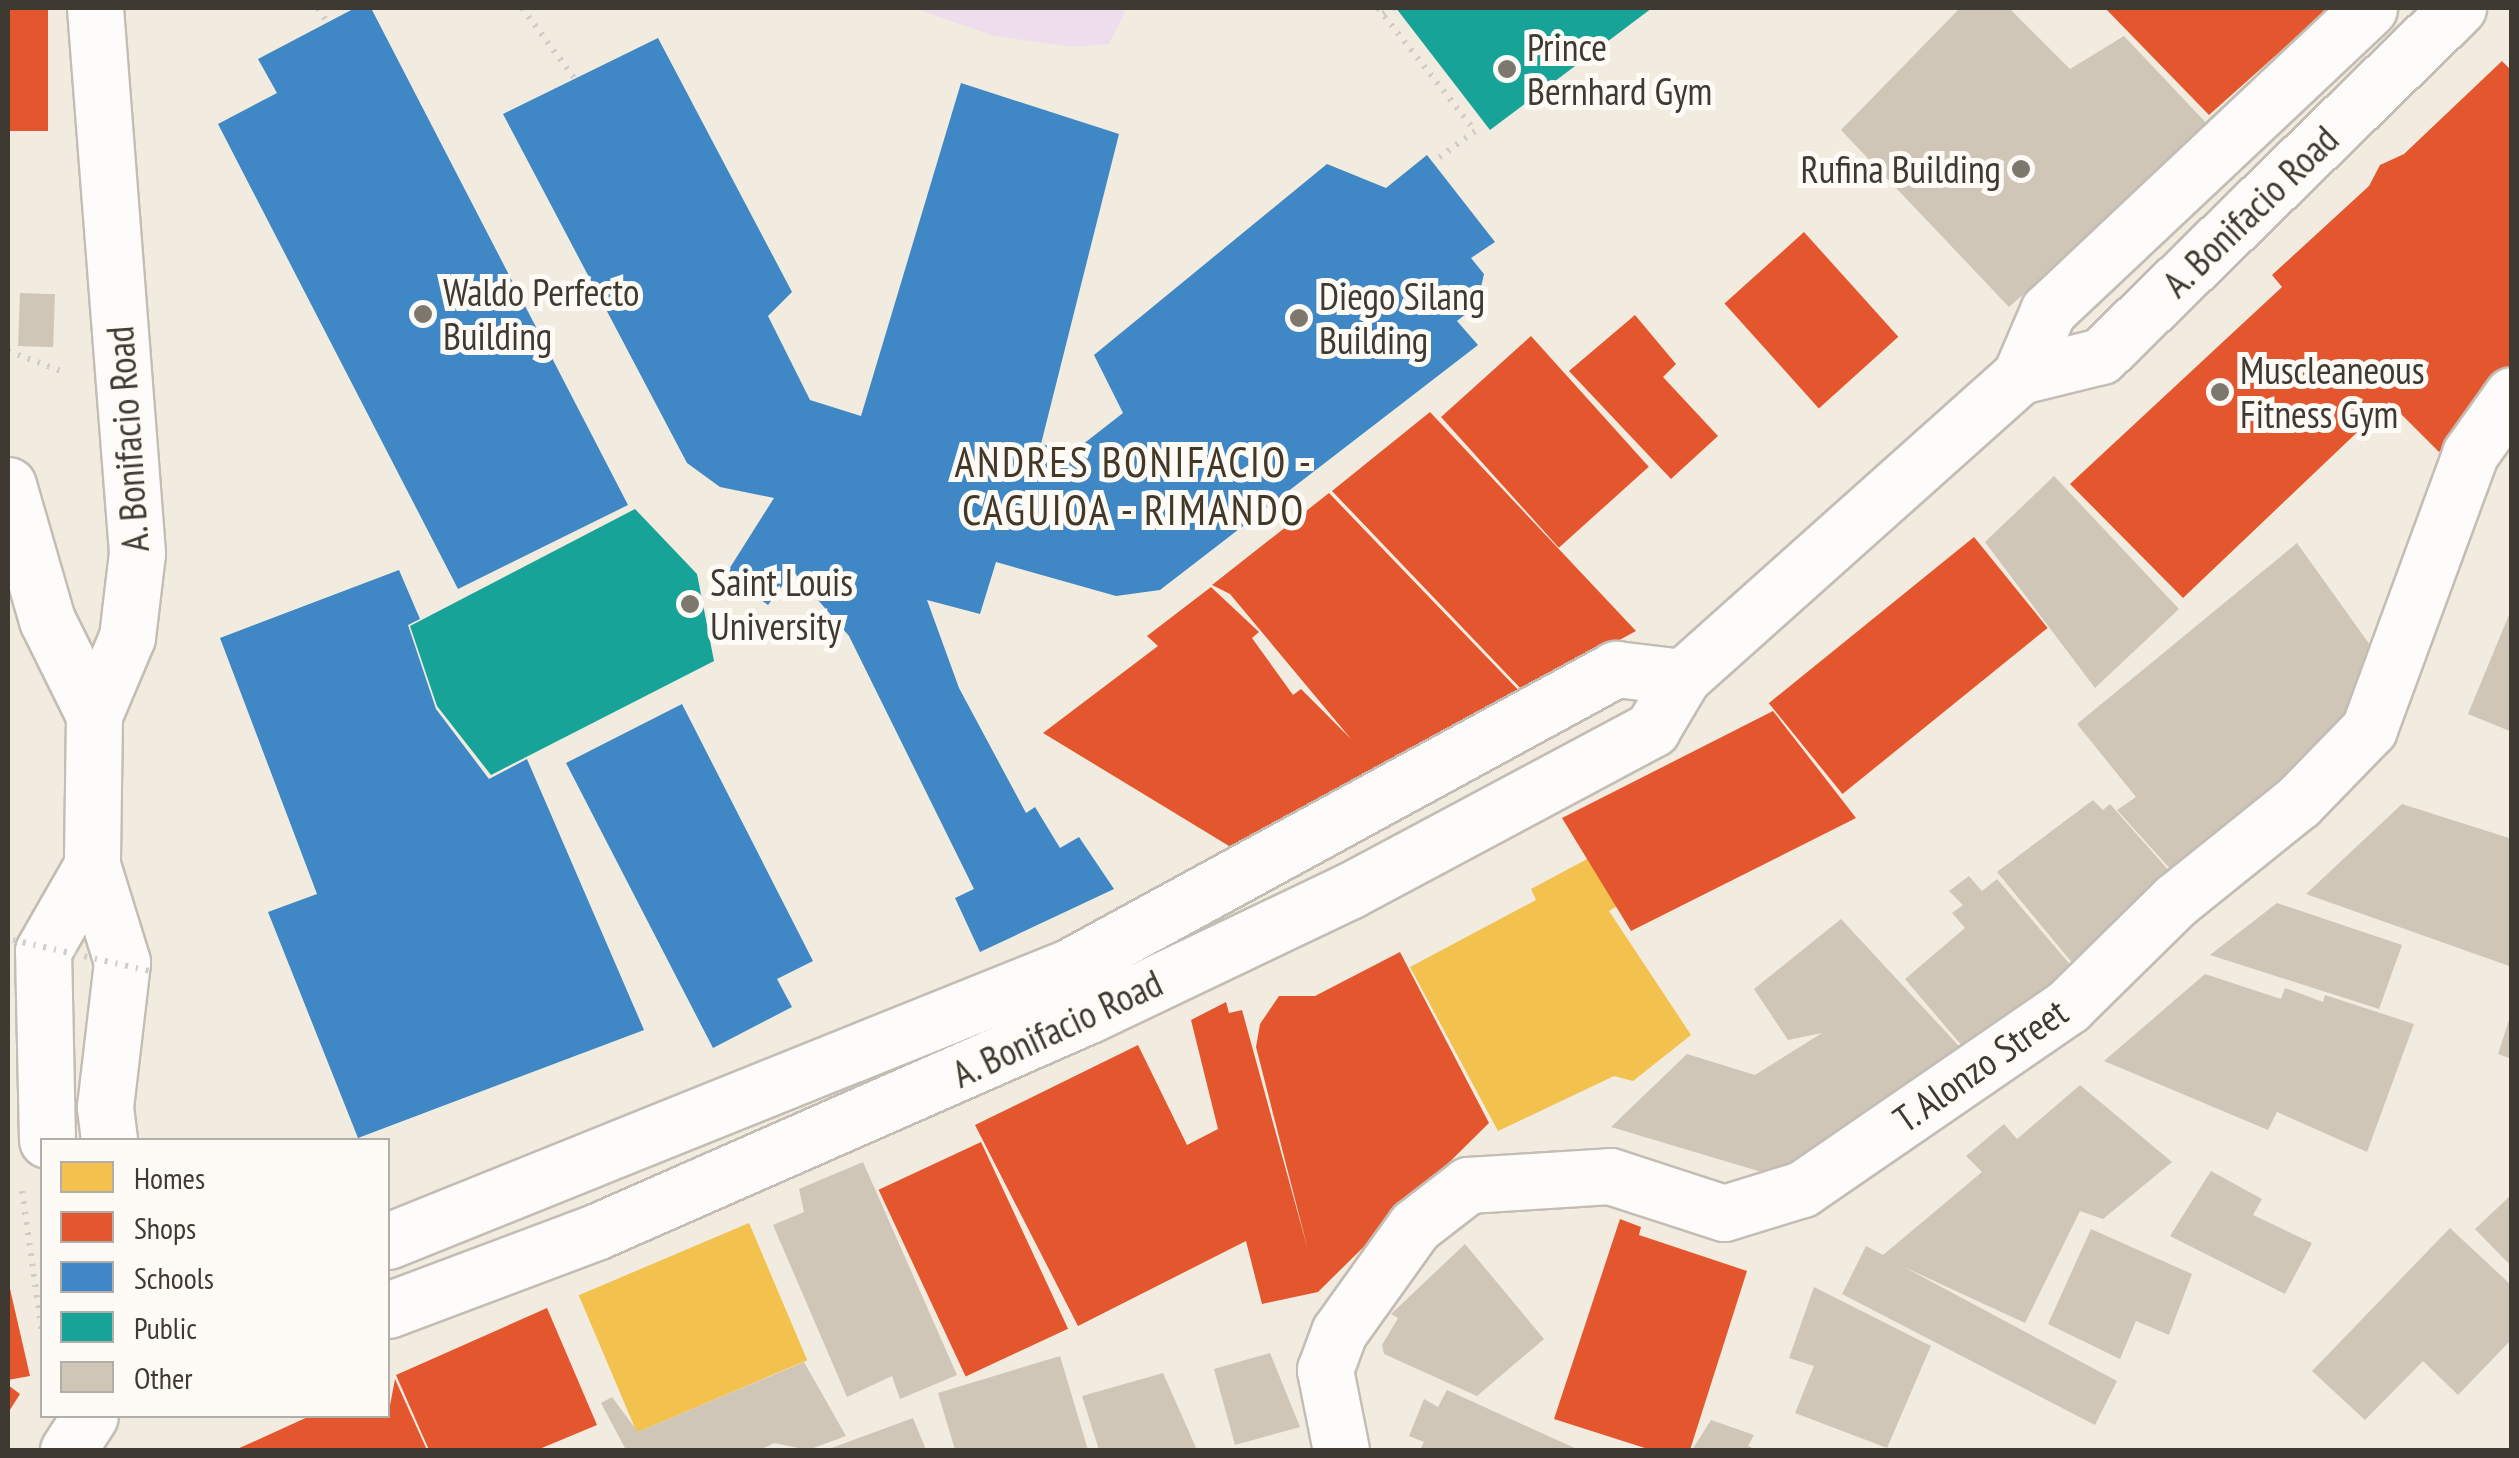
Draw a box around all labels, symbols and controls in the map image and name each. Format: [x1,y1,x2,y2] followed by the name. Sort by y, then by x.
[1527,24,1712,113] place label: Prince Bernhard Gym
[1496,58,1518,80] marker: Prince Bernhard Gym
[2152,115,2348,307] street label: A. Bonifacio Road
[1800,146,2001,192] place label: Rufina Building
[2010,158,2032,180] marker: Rufina Building
[443,269,639,358] place label: Waldo Perfecto Building
[1319,273,1485,362] place label: Diego Silang Building
[412,303,434,325] marker: Waldo Perfecto Building
[1288,307,1310,329] marker: Diego Silang Building
[96,323,158,555] street label: A. Bonifacio Road
[2240,347,2425,436] place label: Muscleaneous Fitness Gym
[2209,381,2231,403] marker: Muscleaneous Fitness Gym
[954,437,1314,536] district label: ANDRES BONIFACIO - CAGUIOA - RIMANDO
[710,559,853,648] place label: Saint Louis University
[679,593,701,615] marker: Saint Louis University
[944,959,1170,1097] street label: A. Bonifacio Road
[1883,988,2077,1142] street label: T. Alonzo Street
[40,1138,390,1418] legend
[134,1158,205,1197] text: Homes
[134,1208,196,1247] text: Shops
[134,1258,214,1297] text: Schools
[134,1308,197,1347] text: Public
[134,1358,193,1397] text: Other

